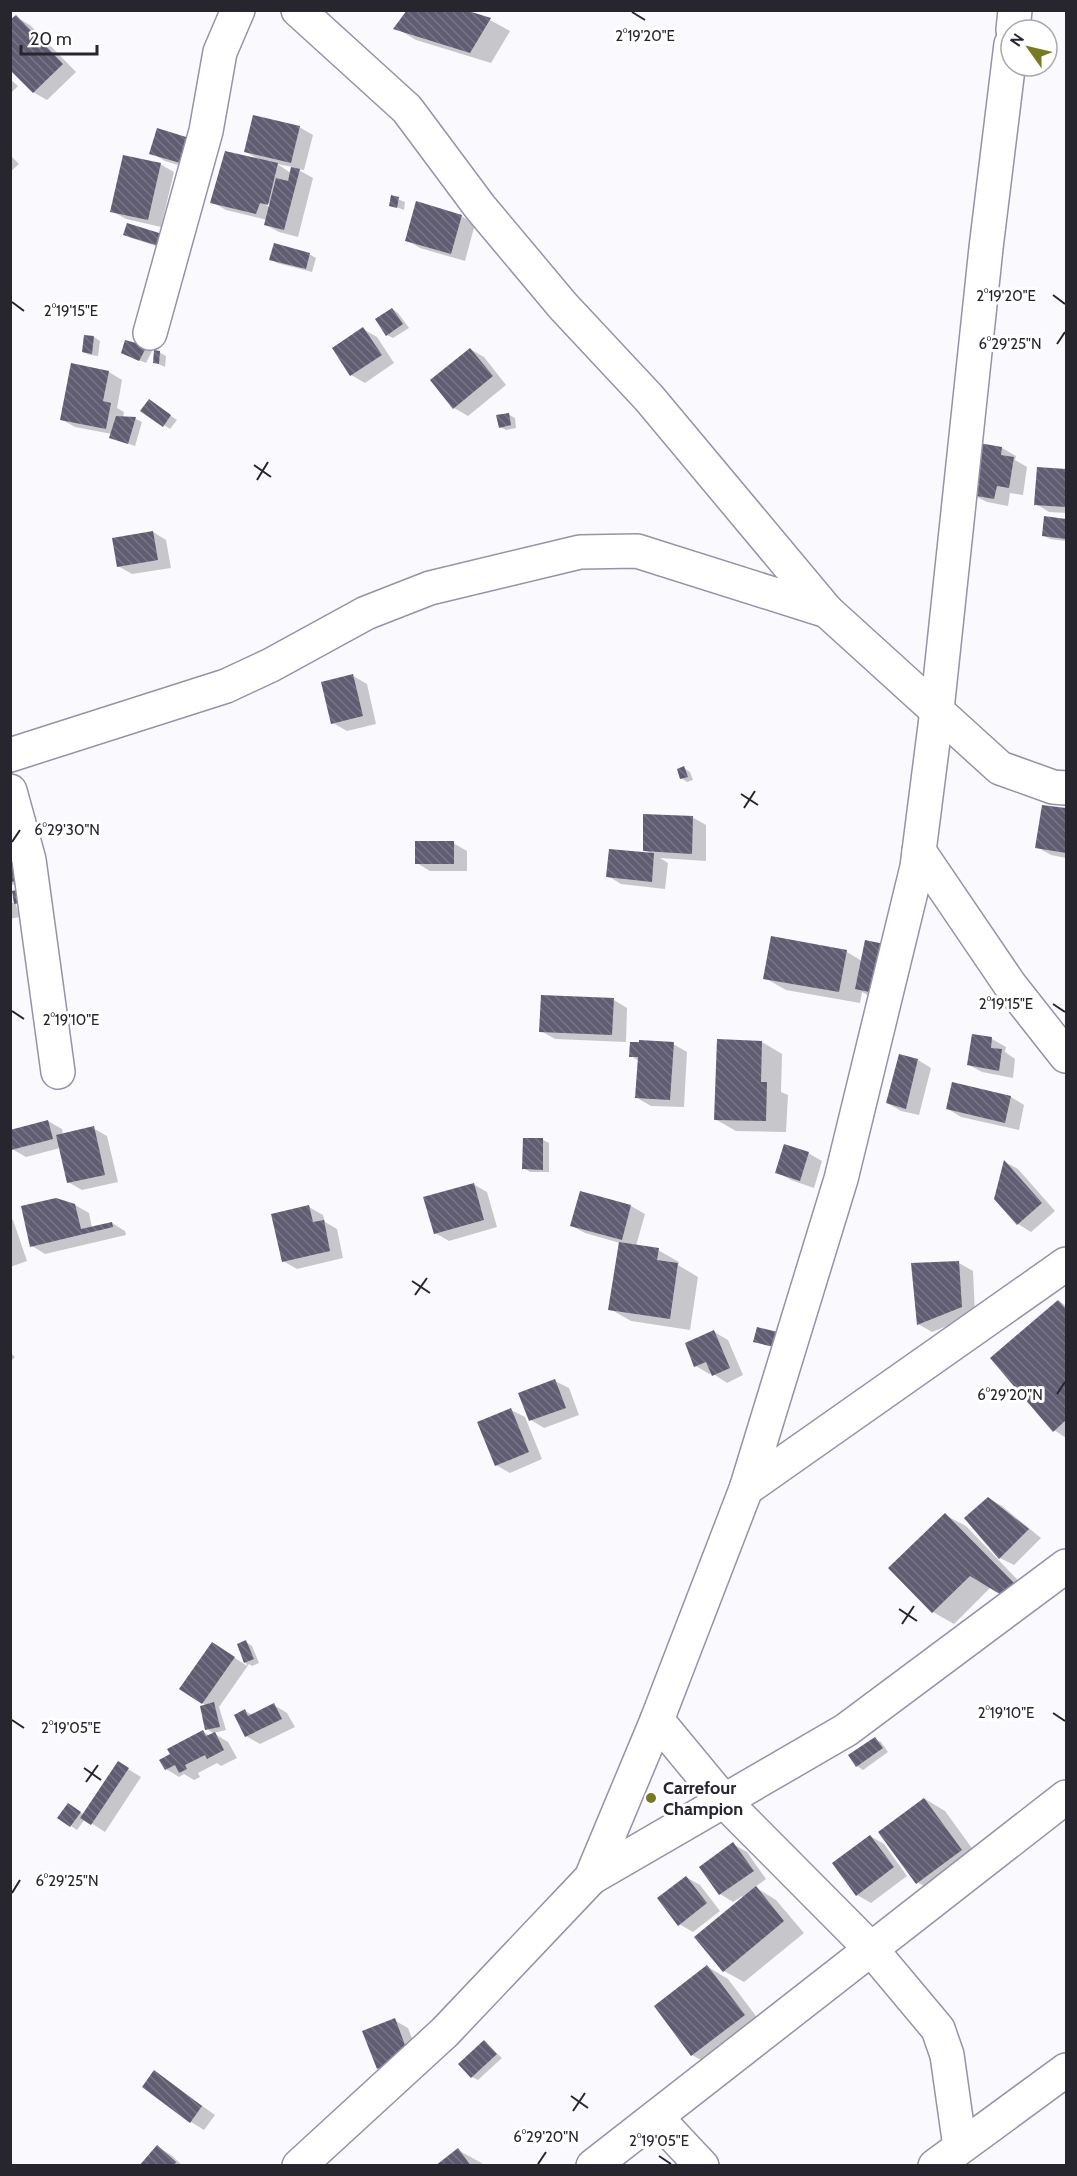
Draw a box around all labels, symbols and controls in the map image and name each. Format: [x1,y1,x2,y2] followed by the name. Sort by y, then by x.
[21,18,98,56] scale bar
[999,18,1059,78] north arrow
[615,27,675,45] text: 2°19'20"E
[30,28,72,50] text: 20 m
[1006,30,1028,50] text: N
[976,287,1036,305] text: 2°19'20"E
[44,302,98,320] text: 2°19'15"E
[978,335,1042,353] text: 6°29'25"N
[34,821,100,839] text: 6°29'30"N
[979,995,1033,1013] text: 2°19'15"E
[43,1011,99,1029] text: 2°19'10"E
[977,1386,1043,1404] text: 6°29'20"N
[978,1704,1034,1722] text: 2°19'10"E
[41,1719,101,1737] text: 2°19'05"E
[663,1777,743,1820] place label: Carrefour Champion
[644,1791,658,1805] marker: Carrefour Champion
[35,1872,99,1890] text: 6°29'25"N
[513,2128,579,2146] text: 6°29'20"N
[629,2132,689,2150] text: 2°19'05"E

